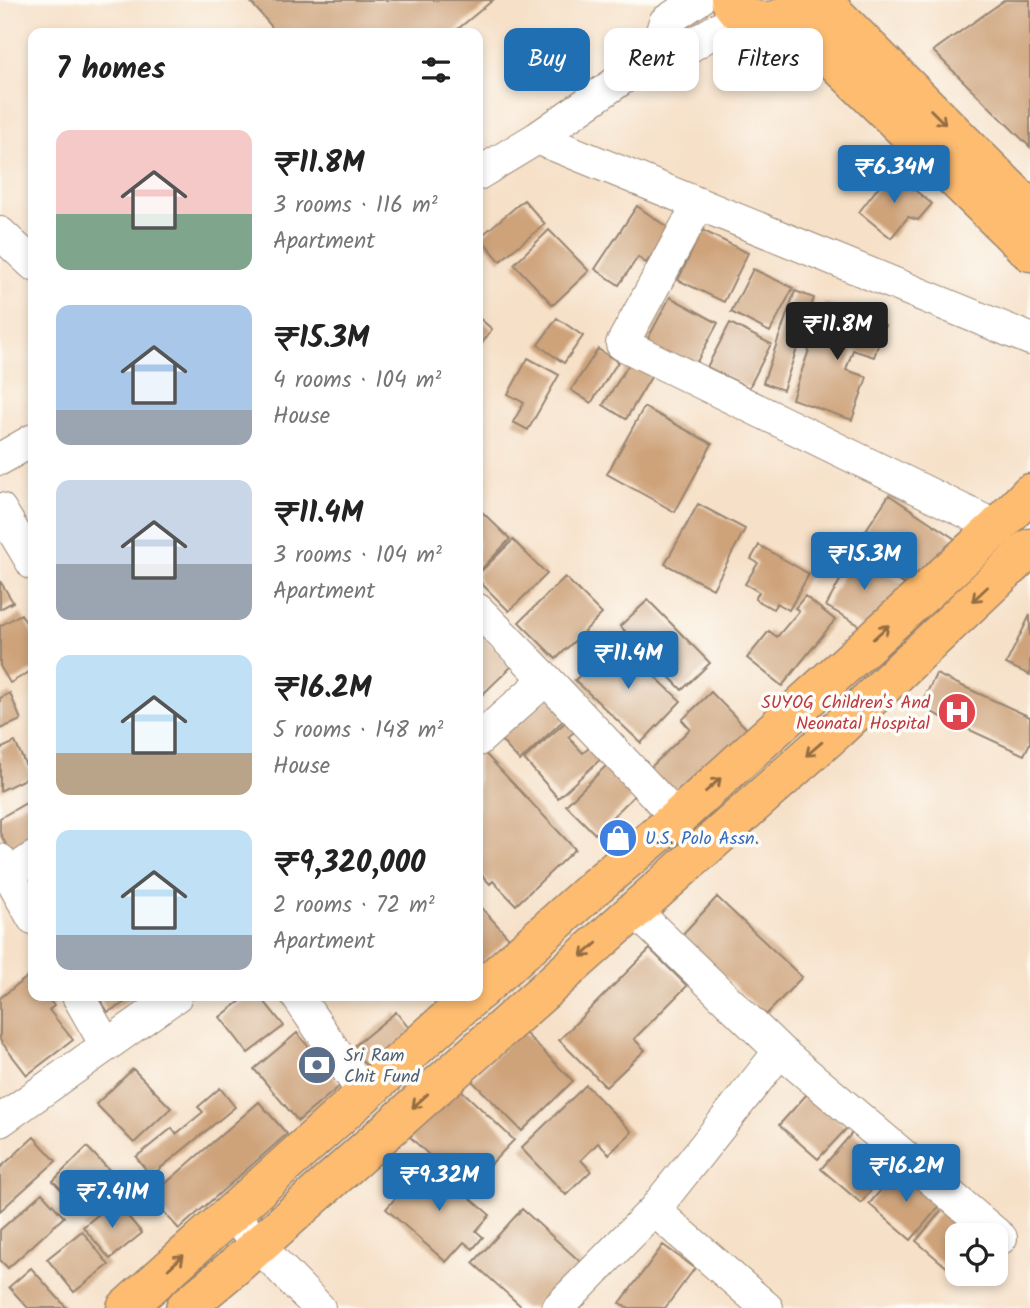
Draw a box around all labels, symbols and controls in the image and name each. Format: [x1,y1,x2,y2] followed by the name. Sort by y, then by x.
[504,28,590,91] chip: Buy
[604,28,699,91] chip: Rent
[713,28,823,91] chip: Filters
[56,46,166,94] text: 7 homes
[417,51,455,89] icon: filters
[930,109,947,126] one-way arrow
[273,140,365,188] text: ₹11.8M
[837,146,951,205] pin: ₹6.34M
[854,150,934,186] text: ₹6.34M
[112,158,196,242] icon: home
[273,188,438,224] text: 3 rooms · 116 m²
[273,224,375,260] text: Apartment
[780,302,894,362] pin: ₹11.8M
[802,307,872,343] text: ₹11.8M
[273,315,370,363] text: ₹15.3M
[112,333,196,417] icon: home
[273,363,441,399] text: 4 rooms · 104 m²
[273,399,330,435] text: House
[273,490,363,538] text: ₹11.4M
[112,508,196,592] icon: home
[807,532,921,592] pin: ₹15.3M
[827,537,901,573] text: ₹15.3M
[273,538,442,574] text: 3 rooms · 104 m²
[273,574,375,610] text: Apartment
[972,586,989,603] one-way arrow
[872,624,890,640] one-way arrow
[571,632,685,691] pin: ₹11.4M
[593,636,663,672] text: ₹11.4M
[273,665,372,713] text: ₹16.2M
[112,683,196,767] icon: home
[761,689,931,739] place label: SUYOG Children's And Neonatal Hospital
[936,691,978,733] hospital icon: SUYOG Children's And Neonatal Hospital
[273,713,443,749] text: 5 rooms · 148 m²
[806,741,823,758] one-way arrow
[273,749,330,785] text: House
[704,777,721,794] one-way arrow
[597,817,639,859] shop icon: U.S. Polo Assn.
[645,825,759,854] place label: U.S. Polo Assn.
[273,840,425,888] text: ₹9,320,000
[112,858,196,942] icon: home
[273,888,435,924] text: 2 rooms · 72 m²
[273,924,375,960] text: Apartment
[580,942,598,958] one-way arrow
[344,1042,421,1092] place label: Sri Ram Chit Fund
[296,1044,338,1086] bank icon: Sri Ram Chit Fund
[411,1093,429,1109] one-way arrow
[849,1144,963,1204] pin: ₹16.2M
[868,1149,944,1185] text: ₹16.2M
[382,1154,496,1213] pin: ₹9.32M
[399,1158,479,1194] text: ₹9.32M
[55,1170,169,1230] pin: ₹7.41M
[75,1175,149,1211] text: ₹7.41M
[945,1223,1008,1286] map controls
[945,1223,1008,1286] button: locate
[167,1254,185,1270] one-way arrow

